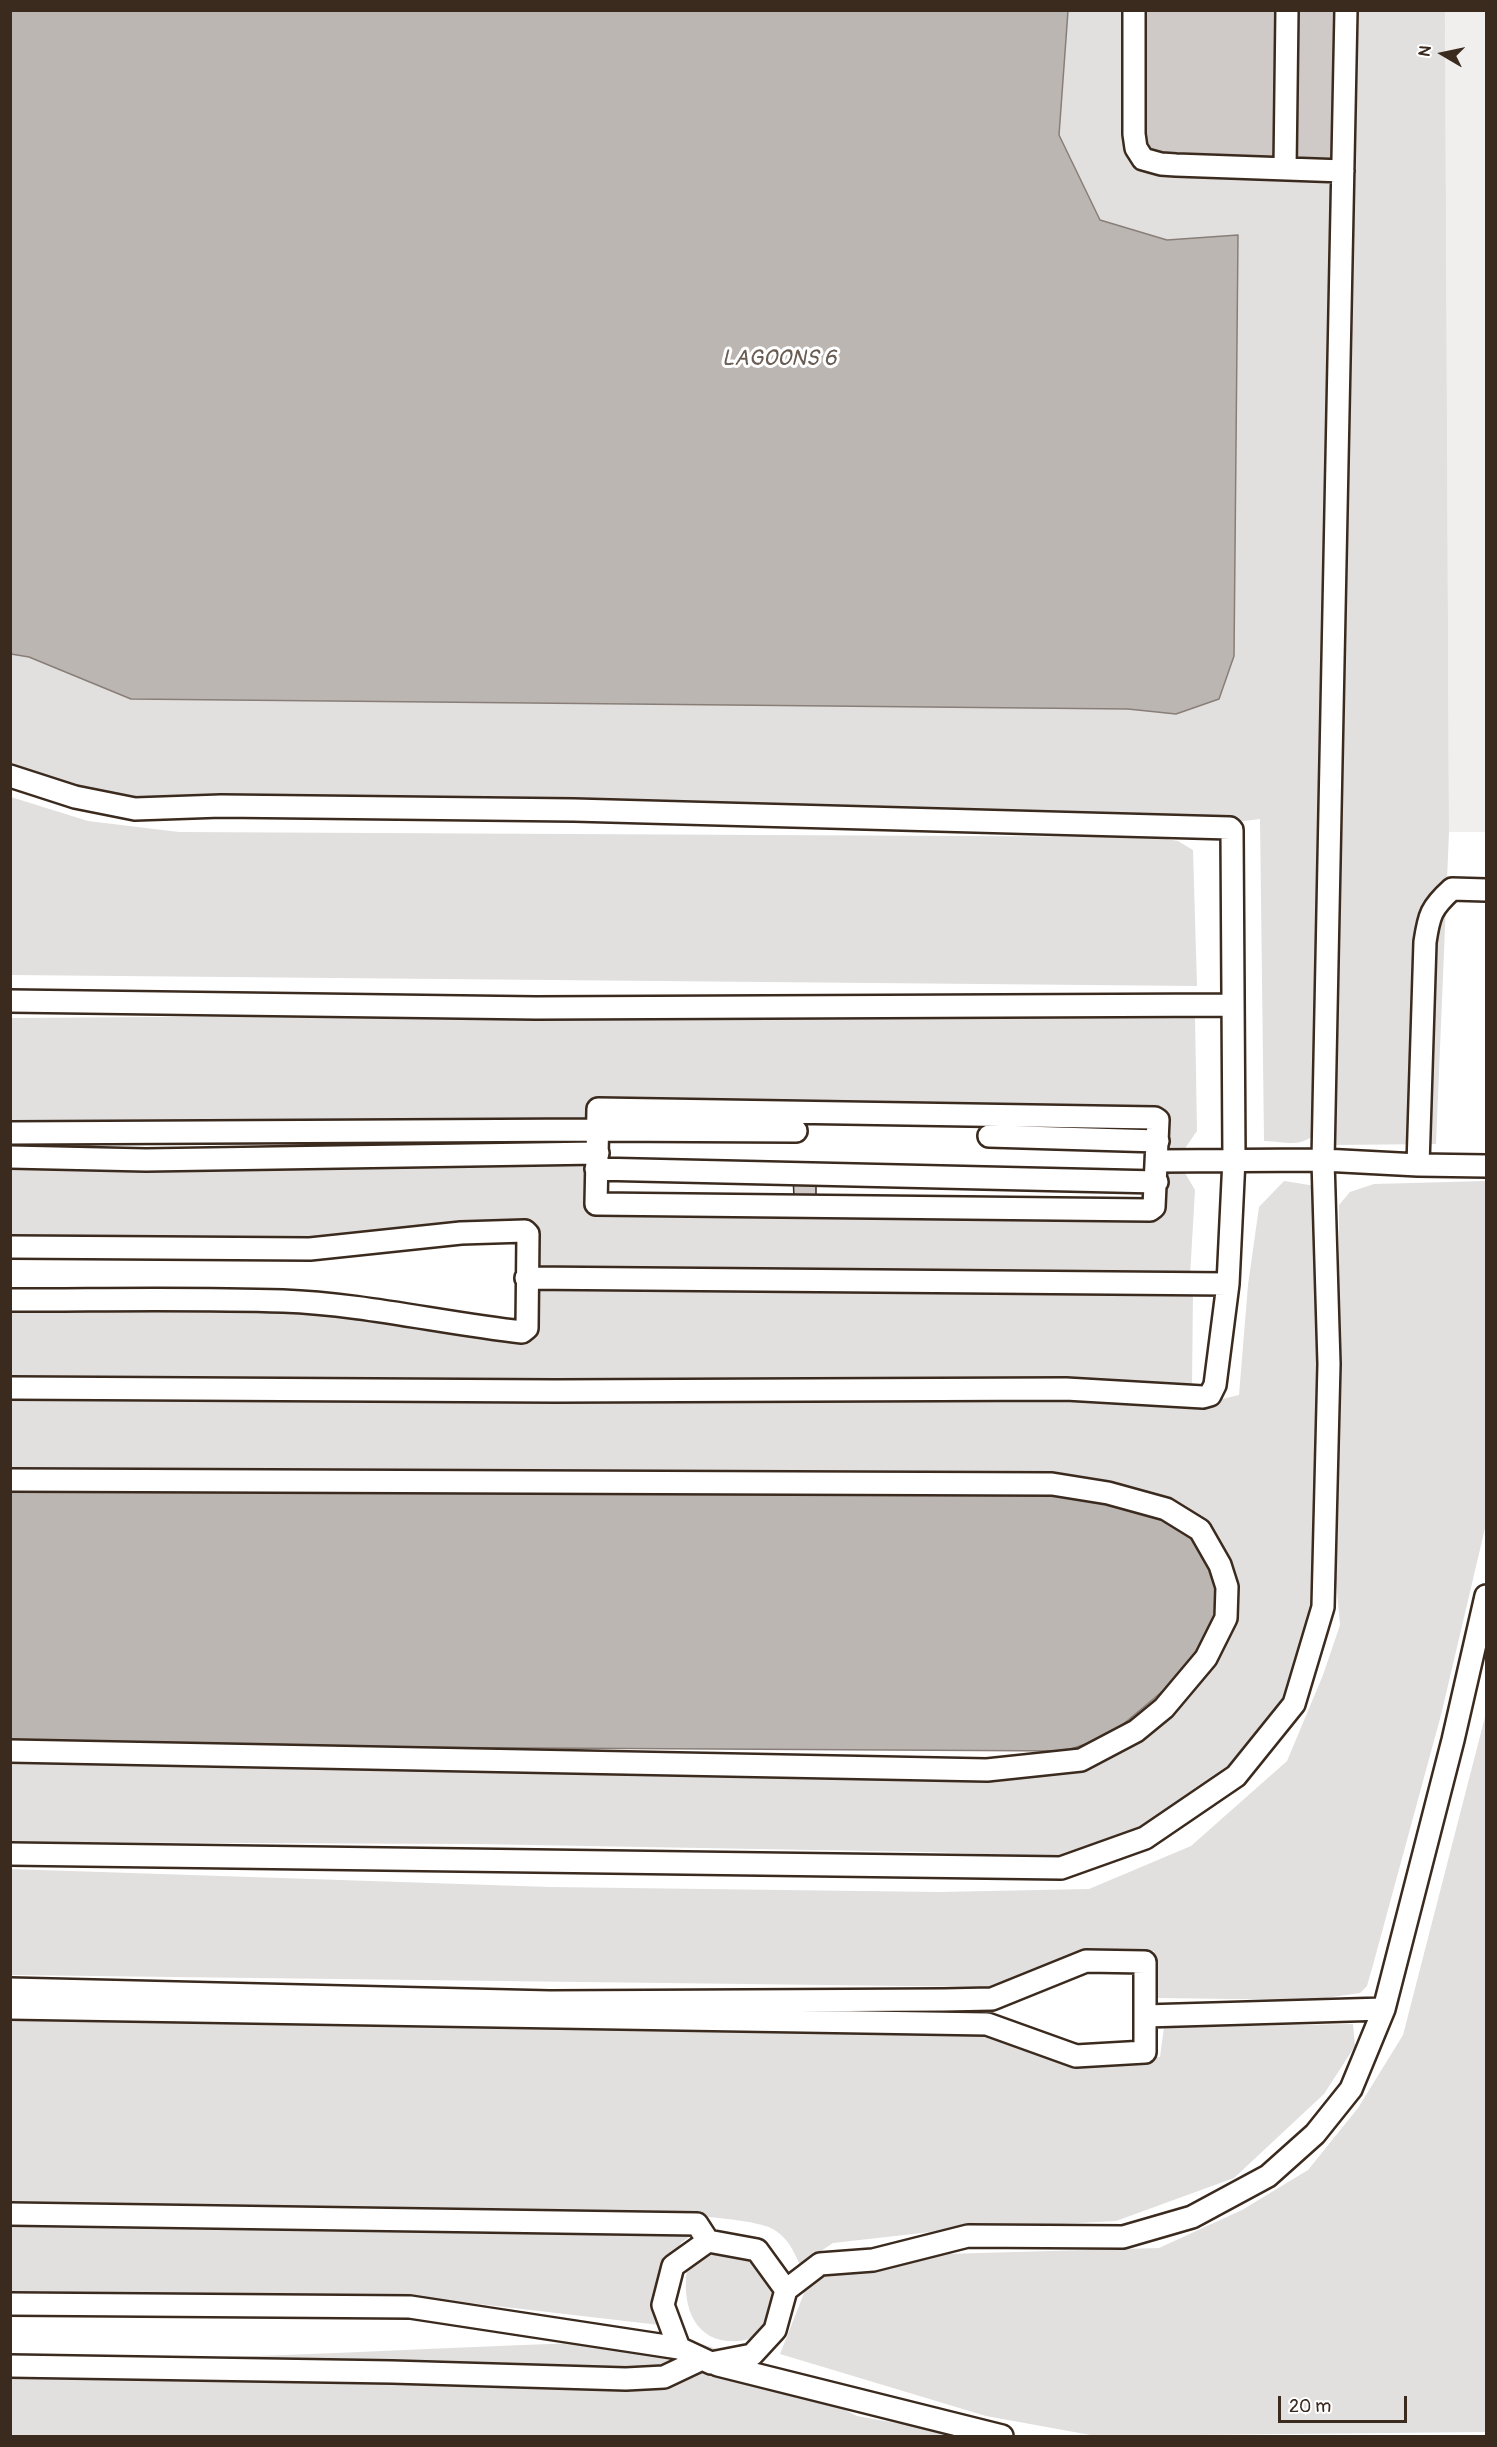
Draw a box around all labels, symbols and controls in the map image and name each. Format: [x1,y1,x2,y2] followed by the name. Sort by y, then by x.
[1413,24,1473,84] north arrow
[1414,44,1436,58] text: N
[722,346,836,372] water label: LAGOONS 6
[1281,2384,1410,2422] scale bar
[1289,2395,1331,2418] text: 20 m

